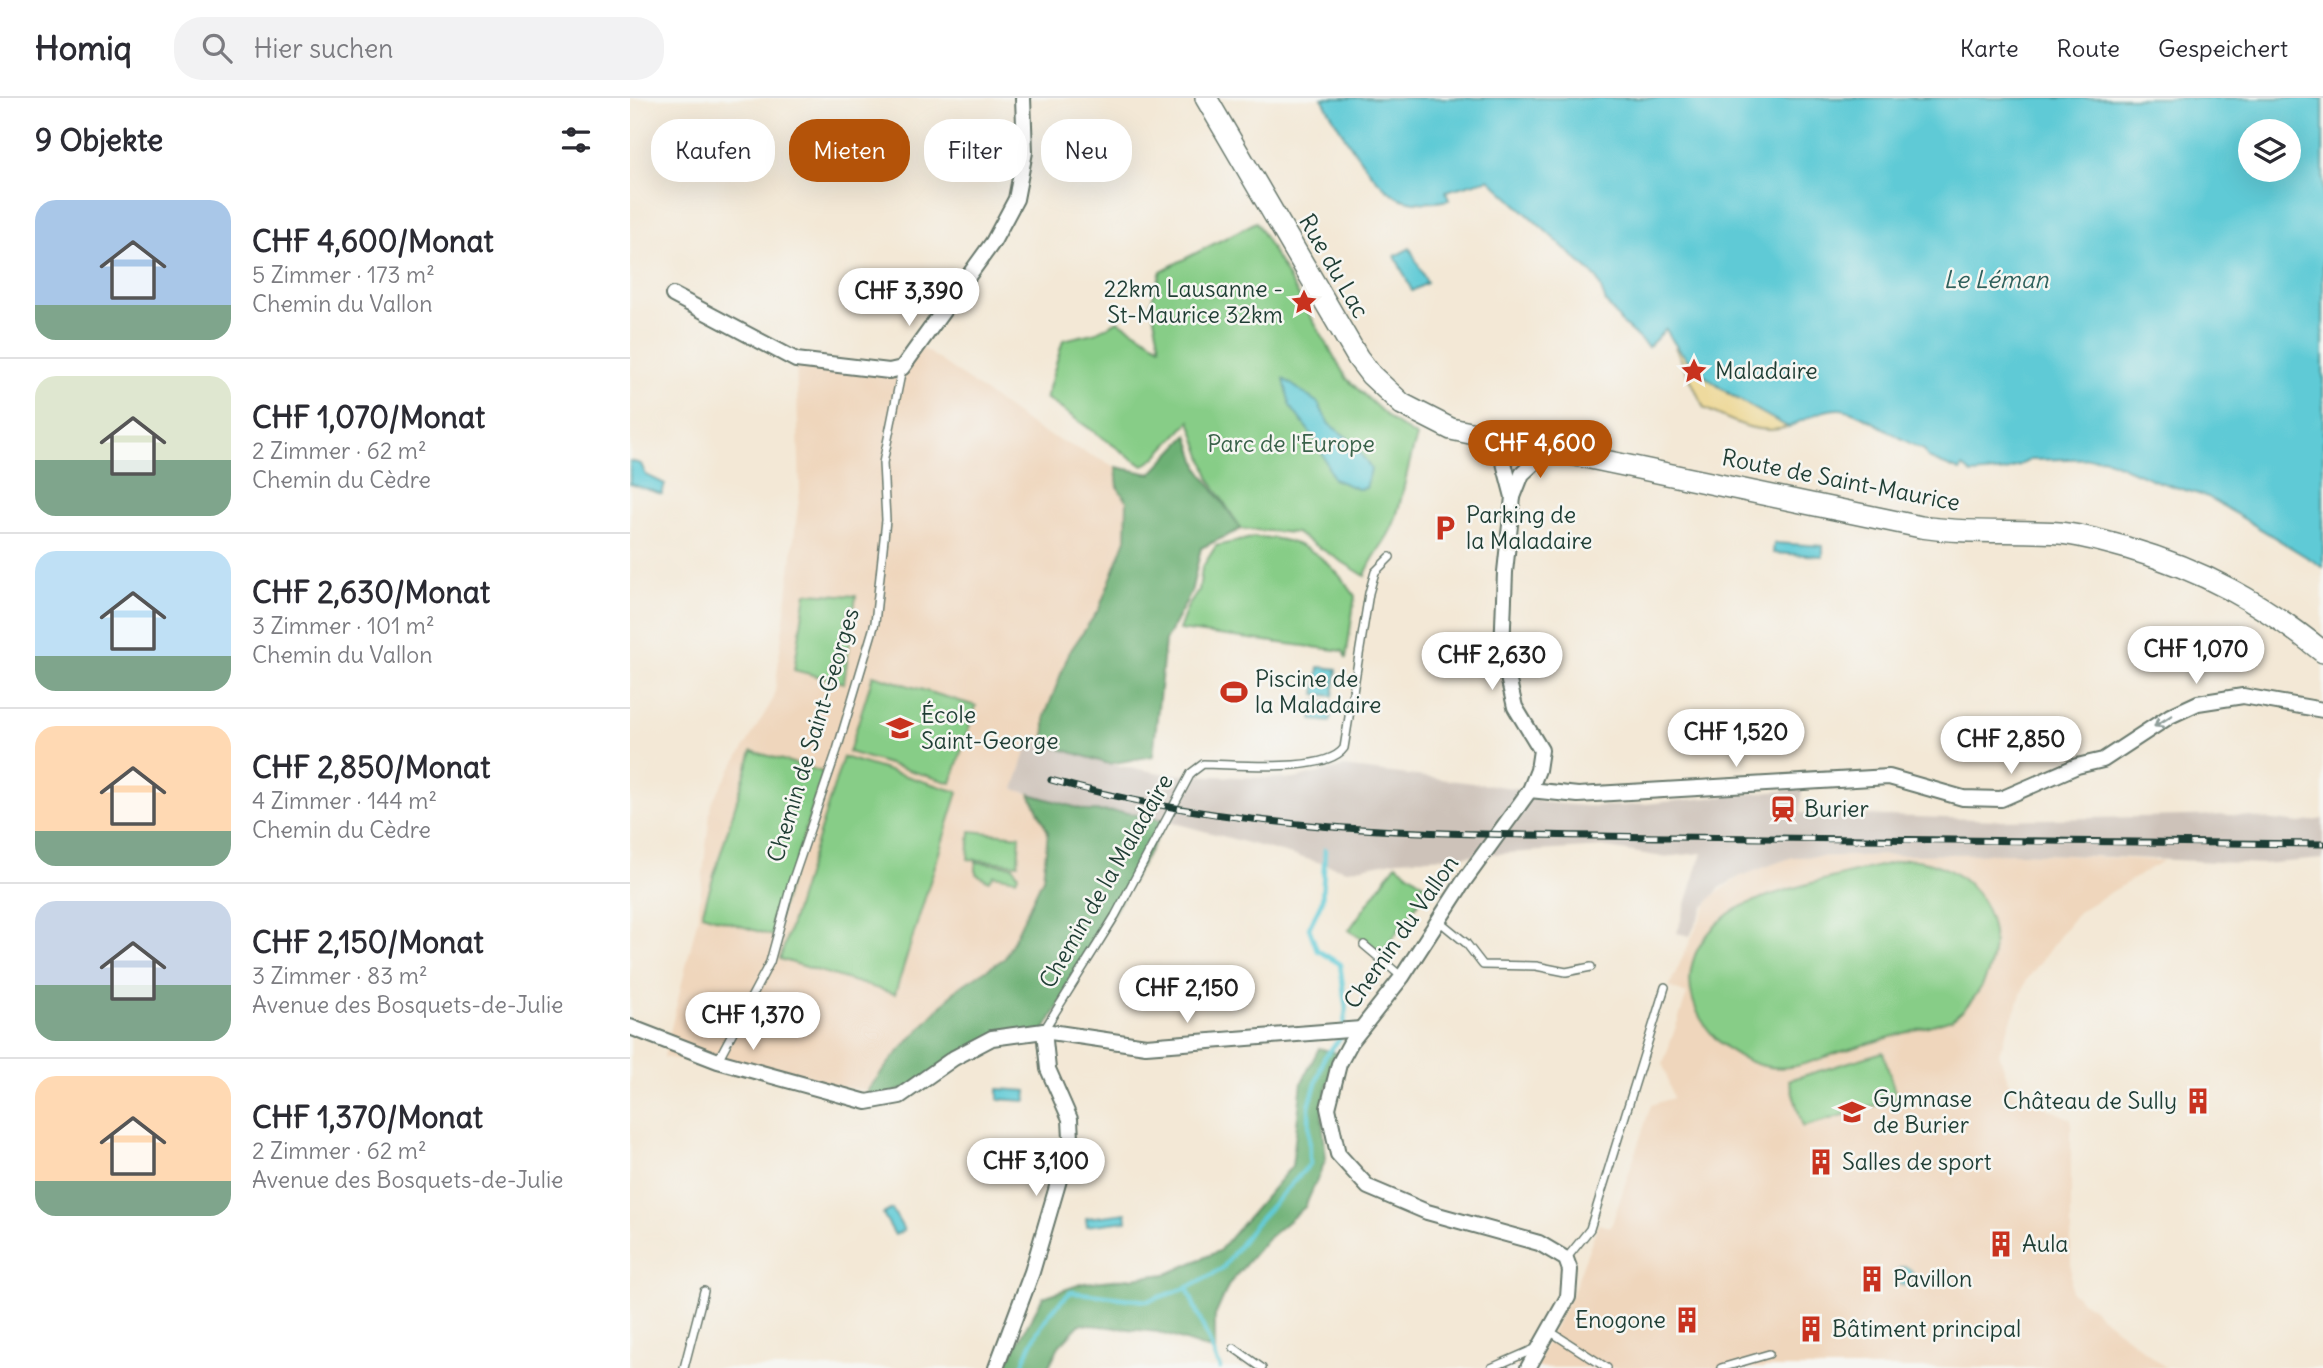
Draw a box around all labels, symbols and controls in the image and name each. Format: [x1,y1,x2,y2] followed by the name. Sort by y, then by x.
[174,17,664,80] search box
[35,27,132,69] text: Homiq
[198,29,236,67] icon: search
[254,32,393,65] text: Hier suchen
[1960,33,2019,63] text: Karte
[2057,33,2120,63] text: Route
[2158,33,2288,63] text: Gespeichert
[651,119,775,182] chip: Kaufen
[789,119,910,182] chip: Mieten
[924,119,1027,182] chip: Filter
[1041,119,1132,182] chip: Neu
[2238,119,2301,182] map controls
[2238,119,2301,182] button: layers
[35,121,163,159] text: 9 Objekte
[557,121,595,159] icon: filters
[1293,209,1376,323] street label: Rue du Lac
[252,222,494,260] text: CHF 4,600/Monat
[91,228,175,312] icon: home
[252,260,435,289] text: 5 Zimmer · 173 m²
[1944,264,2050,294] water label: Le Léman
[829,268,989,328] pin: CHF 3,390
[1104,274,1283,329] place label: 22km Lausanne - St-Maurice 32km
[854,276,964,305] text: CHF 3,390
[1289,287,1319,317] place icon: 22km Lausanne - St-Maurice 32km
[252,289,432,318] text: Chemin du Vallon
[1679,356,1709,386] place icon: Maladaire
[1715,356,1818,385] place label: Maladaire
[252,398,485,436] text: CHF 1,070/Monat
[91,404,175,488] icon: home
[1460,420,1620,480] pin: CHF 4,600
[1484,428,1596,457] text: CHF 4,600
[1207,429,1375,458] park label: Parc de l'Europe
[252,436,427,465] text: 2 Zimmer · 62 m²
[1720,442,1963,517] street label: Route de Saint-Maurice
[252,465,431,494] text: Chemin du Cèdre
[1466,500,1592,555] place label: Parking de la Maladaire
[1430,513,1460,543] parking icon: Parking de la Maladaire
[252,573,490,611] text: CHF 2,630/Monat
[91,579,175,663] icon: home
[760,604,865,865] street label: Chemin de Saint-Georges
[252,611,435,640] text: 3 Zimmer · 101 m²
[2116,626,2276,686] pin: CHF 1,070
[1412,632,1572,692] pin: CHF 2,630
[2143,634,2249,663] text: CHF 1,070
[252,640,432,669] text: Chemin du Vallon
[1438,640,1546,669] text: CHF 2,630
[1255,664,1381,719] place label: Piscine de la Maladaire
[1219,677,1249,707] sports icon: Piscine de la Maladaire
[921,700,1059,755] place label: École Saint-George
[1656,710,1816,769] pin: CHF 1,520
[885,713,915,743] school or university icon: École Saint-George
[2154,714,2174,728] one-way arrow
[1931,716,2091,776] pin: CHF 2,850
[1684,717,1788,746] text: CHF 1,520
[1957,724,2065,753] text: CHF 2,850
[252,748,490,786] text: CHF 2,850/Monat
[91,754,175,838] icon: home
[1032,768,1179,993] street label: Chemin de la Maladaire
[252,786,437,815] text: 4 Zimmer · 144 m²
[1768,794,1798,824] station icon: Burier
[1804,794,1869,823] place label: Burier
[252,815,431,844] text: Chemin du Cèdre
[1337,849,1464,1014] street label: Chemin du Vallon
[252,923,484,961] text: CHF 2,150/Monat
[91,929,175,1013] icon: home
[252,961,428,990] text: 3 Zimmer · 83 m²
[1107,965,1267,1025] pin: CHF 2,150
[1135,973,1239,1002] text: CHF 2,150
[252,990,563,1019] text: Avenue des Bosquets-de-Julie
[673,992,833,1052] pin: CHF 1,370
[701,1000,805,1029] text: CHF 1,370
[1873,1084,1972,1139] place label: Gymnase de Burier
[2003,1086,2177,1115] place label: Château de Sully
[2183,1086,2213,1116] building icon: Château de Sully
[1837,1097,1867,1127] school or university icon: Gymnase de Burier
[252,1098,483,1136] text: CHF 1,370/Monat
[91,1104,175,1188] icon: home
[252,1136,427,1165] text: 2 Zimmer · 62 m²
[956,1138,1116,1198] pin: CHF 3,100
[983,1146,1089,1175] text: CHF 3,100
[1806,1147,1836,1177] building icon: Salles de sport
[1842,1147,1992,1176] place label: Salles de sport
[252,1165,563,1194] text: Avenue des Bosquets-de-Julie
[1986,1229,2016,1259] building icon: Aula
[2022,1229,2068,1258] place label: Aula
[1857,1264,1887,1294] building icon: Pavillon
[1893,1264,1972,1293] place label: Pavillon
[1575,1305,1666,1334] place label: Enogone
[1672,1305,1702,1335] building icon: Enogone
[1796,1314,1826,1344] building icon: Bâtiment principal
[1832,1314,2021,1343] place label: Bâtiment principal

